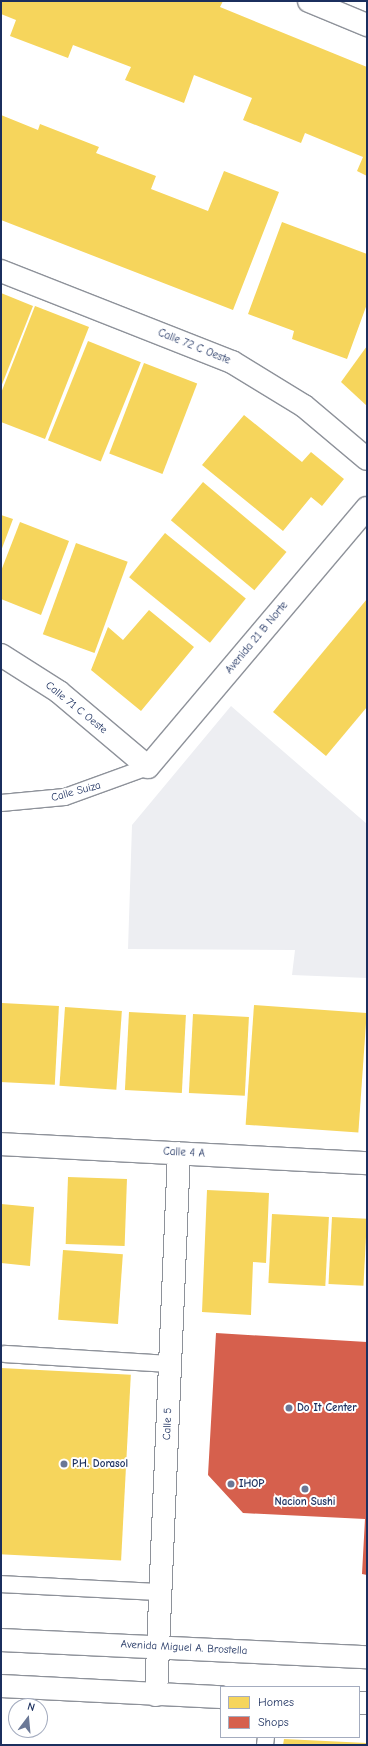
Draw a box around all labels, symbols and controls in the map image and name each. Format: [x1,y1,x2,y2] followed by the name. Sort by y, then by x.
[156,326,232,368] street label: Calle 72 C Oeste
[223,599,291,677] street label: Avenida 21 B Norte
[42,679,110,737] street label: Calle 71 C Oeste
[50,779,102,805] street label: Calle Suiza
[163,1145,205,1161] street label: Calle 4 A
[297,1401,357,1415] place label: Do It Center
[284,1403,294,1413] marker: Do It Center
[161,1408,175,1440] street label: Calle 5
[72,1457,128,1471] place label: P.H. Dorasol
[59,1459,69,1469] marker: P.H. Dorasol
[239,1477,264,1491] place label: IHOP
[226,1479,236,1489] marker: IHOP
[300,1484,310,1494] marker: Nacion Sushi
[274,1495,336,1509] place label: Nacion Sushi
[120,1638,248,1658] street label: Avenida Miguel A. Brostella
[220,1686,360,1738] legend
[258,1695,294,1709] text: Homes
[8,1698,48,1738] north arrow
[26,1700,36,1714] text: N
[258,1715,289,1729] text: Shops

